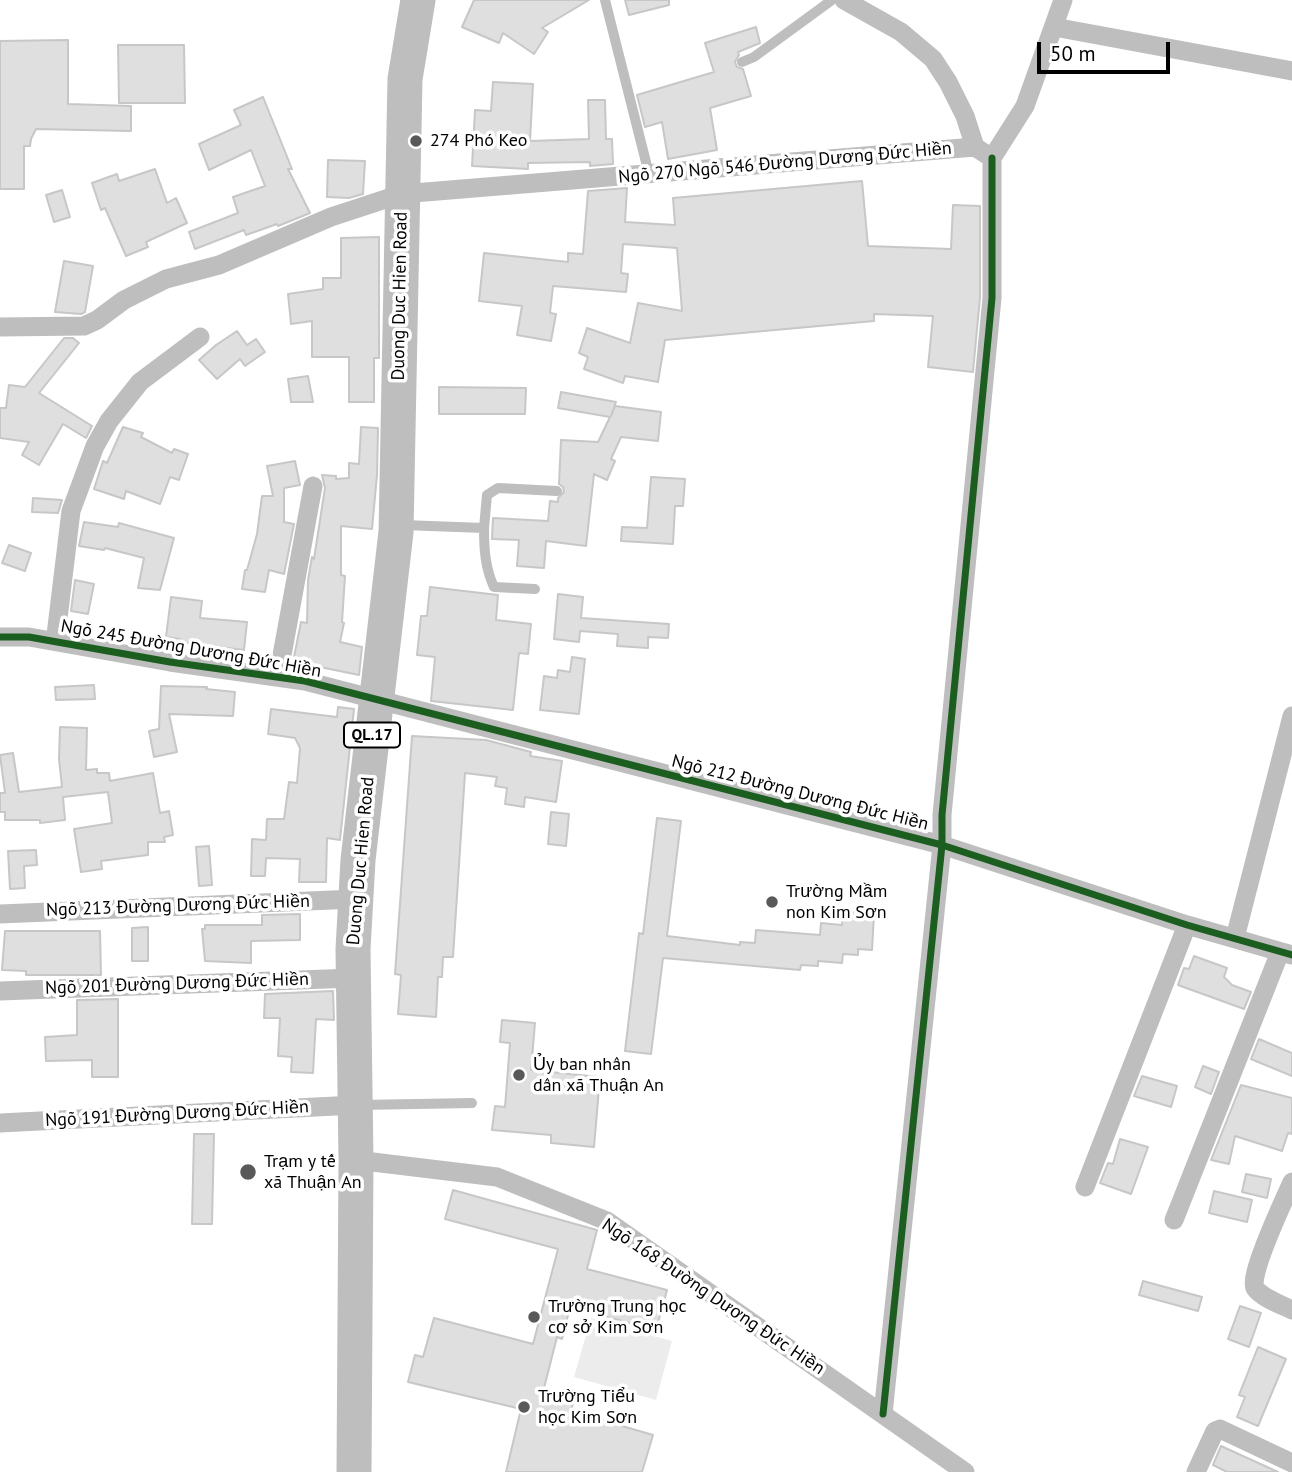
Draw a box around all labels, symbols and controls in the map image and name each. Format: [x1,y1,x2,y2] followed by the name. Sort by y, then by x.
[1040,28,1173,72] scale bar
[1050,40,1096,67] text: 50 m
[430,130,527,152] place label: 274 Phó Keo
[408,133,424,149] marker: 274 Phó Keo
[617,138,953,188] street label: Ngõ 270 Ngõ 546 Đường Dương Đức Hiền
[388,211,412,381] street label: Duong Duc Hien Road
[59,615,323,683] street label: Ngõ 245 Đường Dương Đức Hiền
[344,722,400,748] road number: QL.17
[669,751,931,835] street label: Ngõ 212 Đường Dương Đức Hiền
[343,776,379,946] street label: Duong Duc Hien Road
[786,881,887,924] place label: Trường Mầm non Kim Sơn
[46,891,310,921] street label: Ngõ 213 Đường Dương Đức Hiền
[764,894,780,910] marker: Trường Mầm non Kim Sơn
[45,969,309,999] street label: Ngõ 201 Đường Dương Đức Hiền
[533,1054,664,1096] place label: Ủy ban nhân dân xã Thuận An
[511,1067,527,1083] marker: Ủy ban nhân dân xã Thuận An
[45,1096,309,1132] street label: Ngõ 191 Đường Dương Đức Hiền
[264,1151,362,1194] place label: Trạm y tế xã Thuận An
[238,1162,258,1182] marker: Trạm y tế xã Thuận An
[598,1214,828,1380] street label: Ngõ 168 Đường Dương Đức Hiền
[548,1296,687,1338] place label: Trường Trung học cơ sở Kim Sơn
[526,1309,542,1325] marker: Trường Trung học cơ sở Kim Sơn
[538,1386,637,1428] place label: Trường Tiểu học Kim Sơn
[516,1399,532,1415] marker: Trường Tiểu học Kim Sơn

